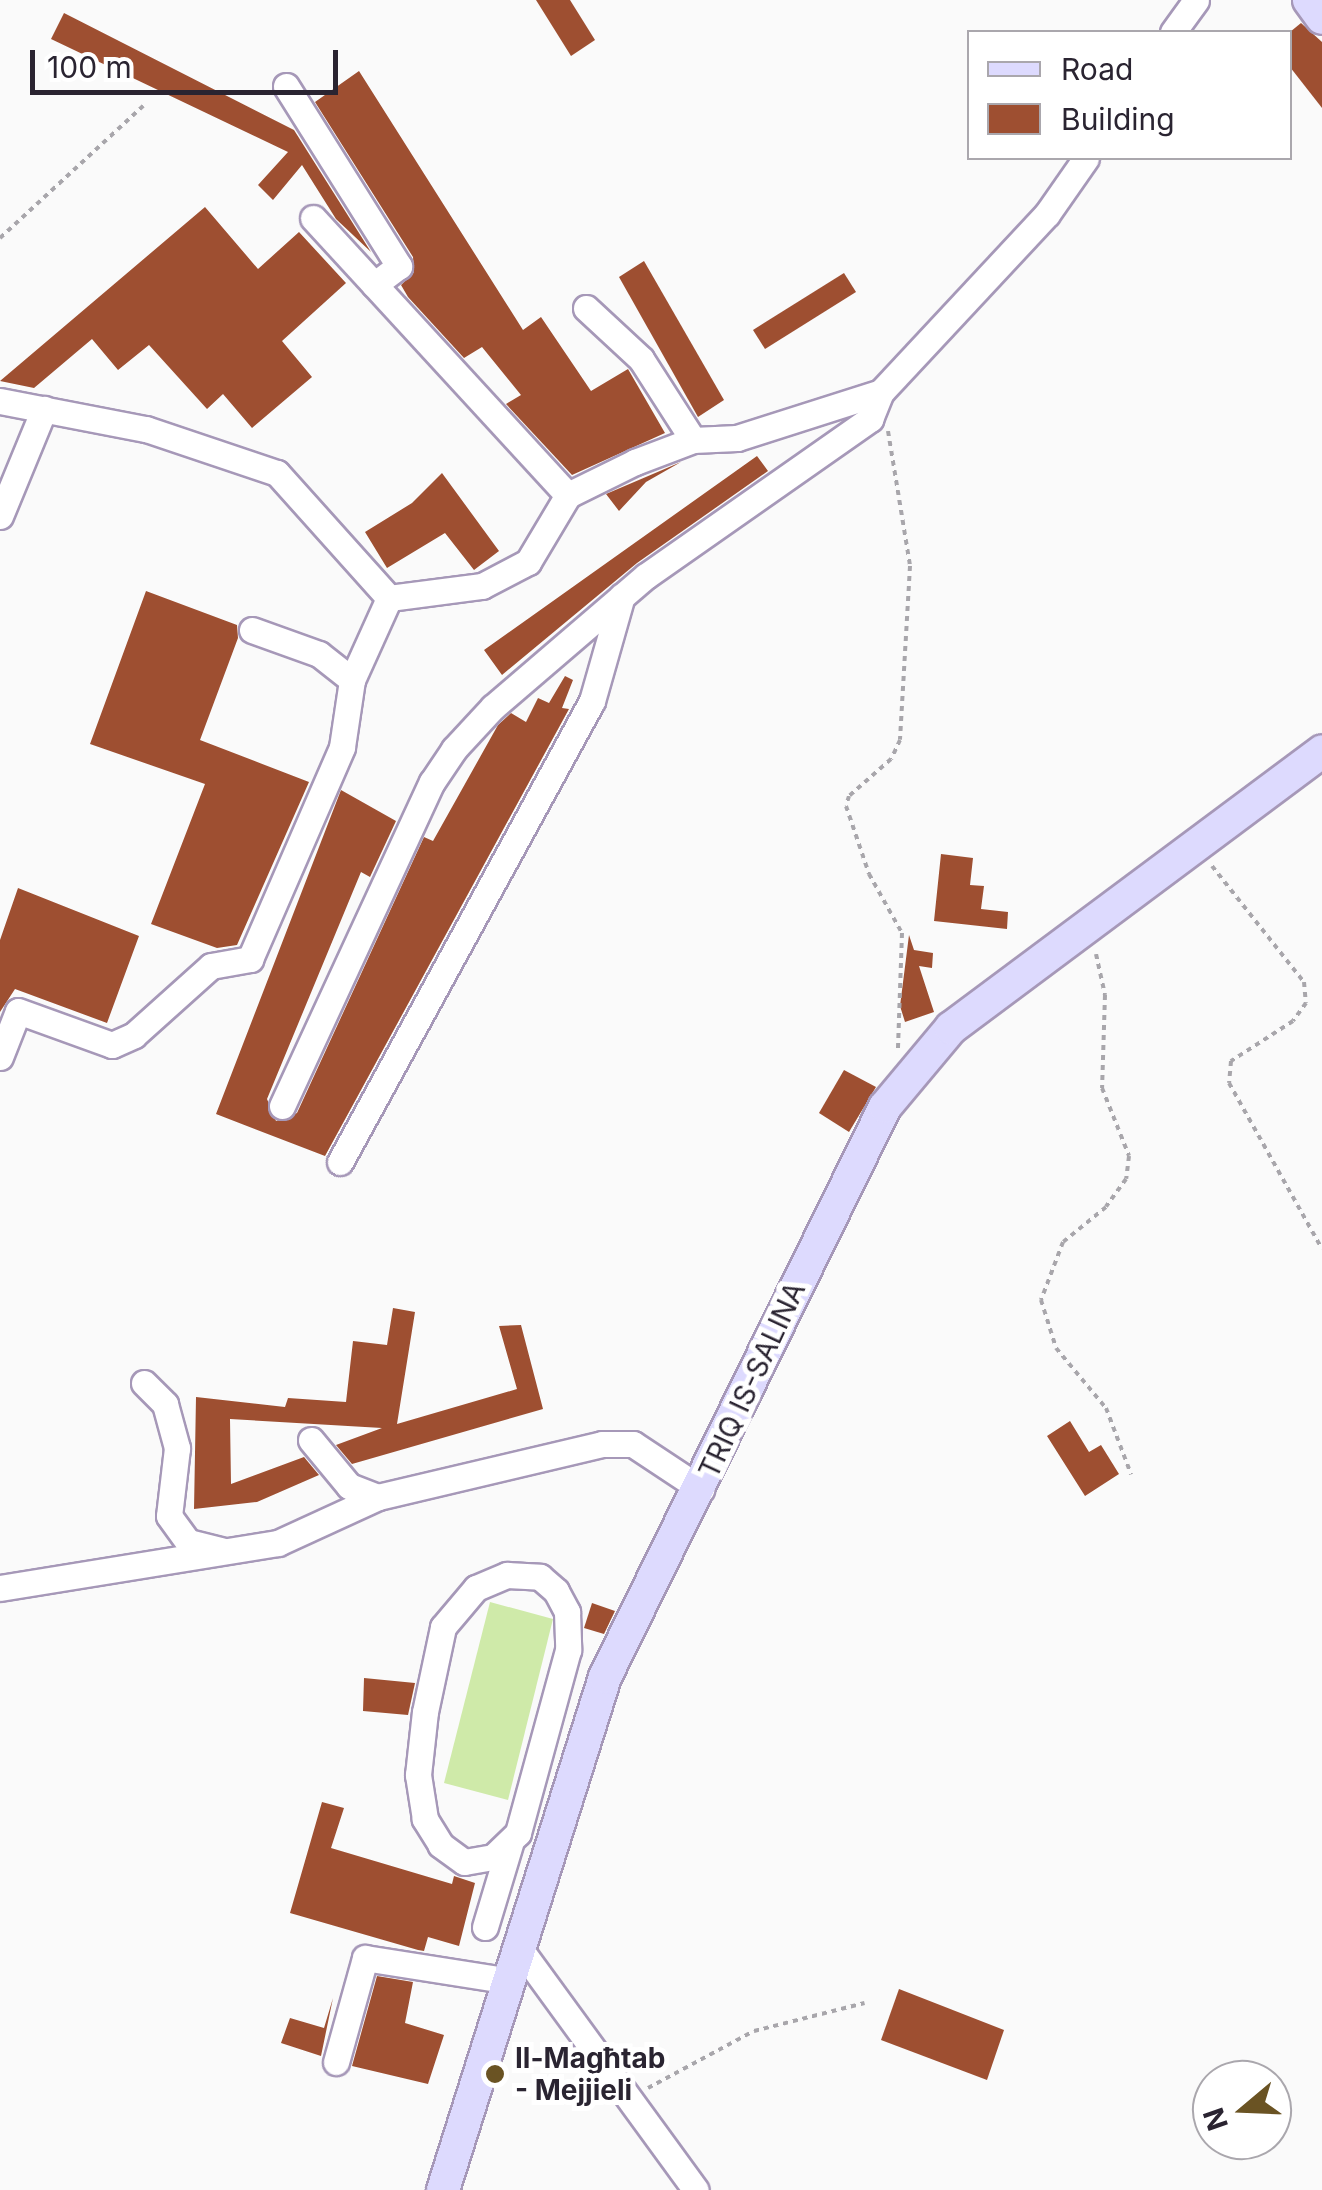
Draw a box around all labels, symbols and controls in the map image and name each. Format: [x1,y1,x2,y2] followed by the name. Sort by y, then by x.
[35,30,342,92] scale bar
[967,30,1292,160] legend
[47,49,132,85] text: 100 m
[1061,51,1133,87] text: Road
[1061,101,1175,137] text: Building
[692,1277,812,1483] street label: TRIQ IS-SALINA
[515,2041,665,2107] place label: Il-Magħtab - Mejjieli
[1192,2060,1292,2160] north arrow
[484,2063,506,2085] marker: Il-Magħtab - Mejjieli
[1196,2103,1235,2135] text: N

